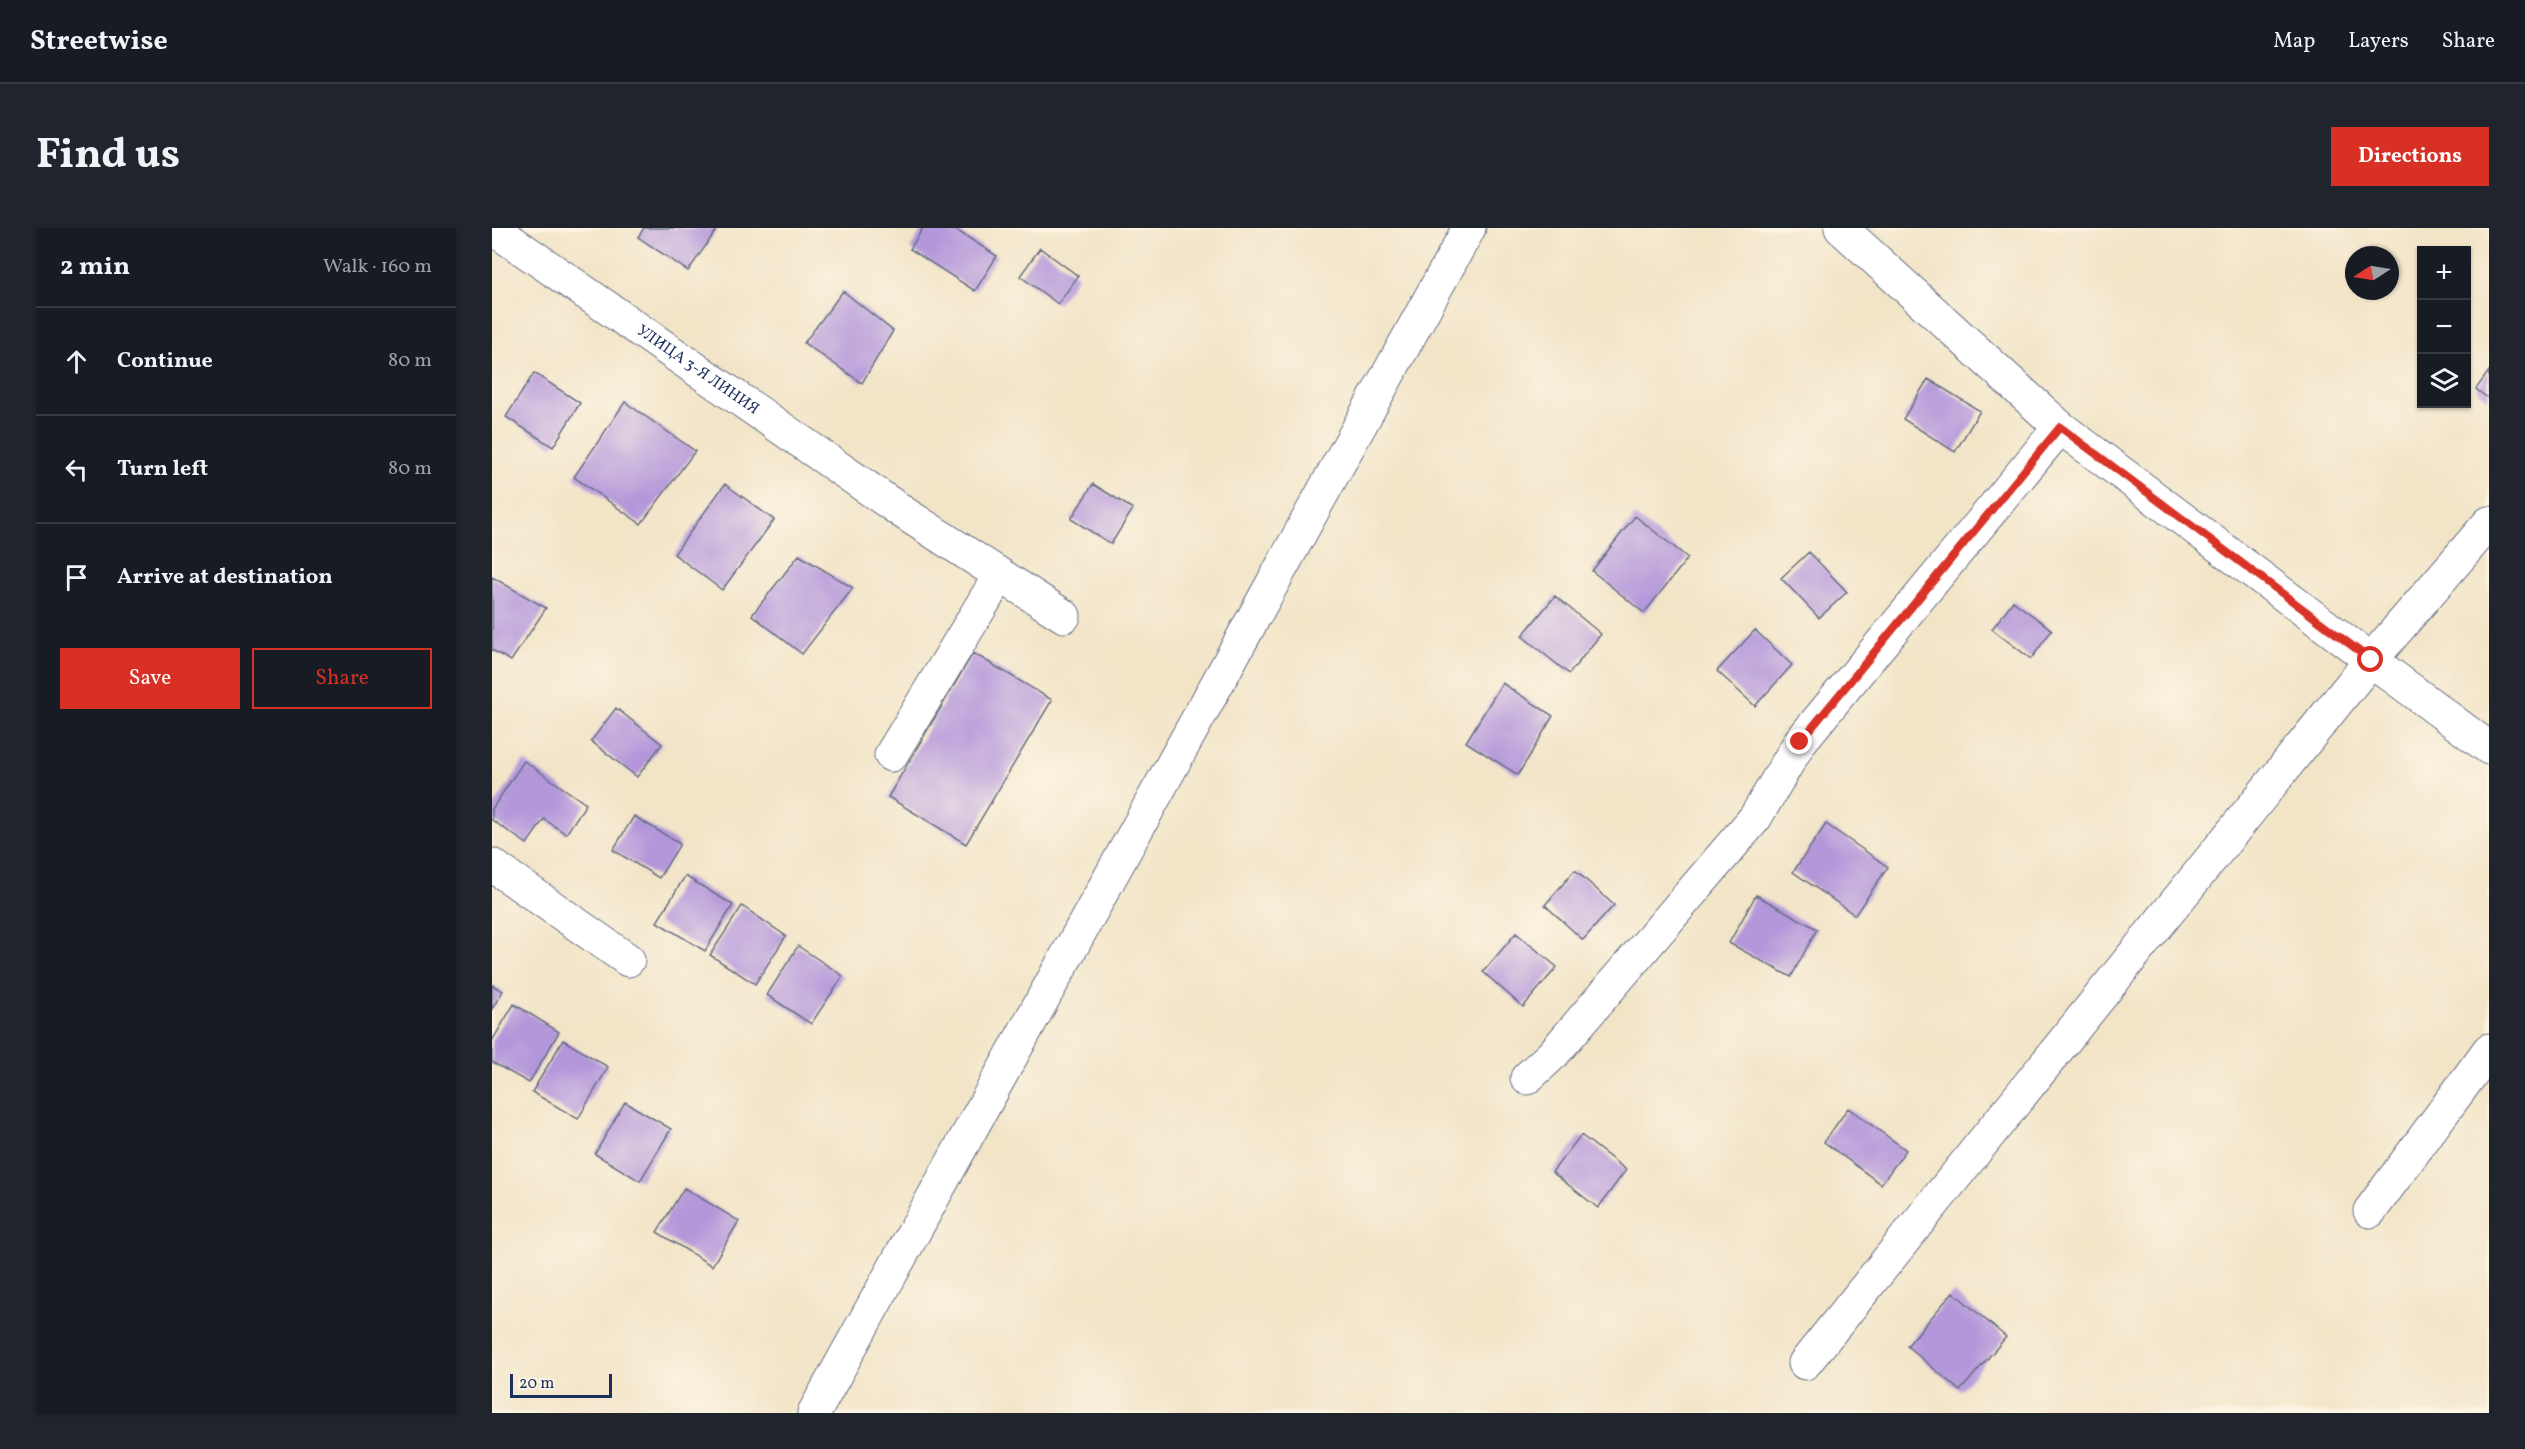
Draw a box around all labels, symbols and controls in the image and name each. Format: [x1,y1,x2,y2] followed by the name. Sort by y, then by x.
[30,22,168,61] text: Streetwise
[2273,27,2315,56] text: Map
[2348,27,2409,56] text: Layers
[2442,27,2495,56] text: Share
[36,127,180,186] text: Find us
[2331,127,2489,186] button: Directions
[2345,246,2399,300] north arrow
[2417,246,2471,408] map controls
[2417,246,2471,300] button: +
[60,249,130,285] text: 2 min
[323,253,432,281] text: Walk · 160 m
[2417,300,2471,354] button: −
[632,320,763,420] street label: УЛИЦА 3-Я ЛИНИЯ
[60,345,93,378] icon: ahead
[117,346,213,377] text: Continue
[388,347,432,375] text: 80 m
[2417,354,2471,408] button: layers
[60,453,93,486] icon: left
[117,454,208,485] text: Turn left
[388,455,432,483] text: 80 m
[60,561,93,594] icon: arrive
[117,562,333,593] text: Arrive at destination
[2357,646,2383,672] route start
[60,648,240,709] button: Save
[252,648,432,709] button: Share
[1786,728,1812,754] route end
[510,1371,612,1398] scale bar
[519,1373,554,1395] text: 20 m

